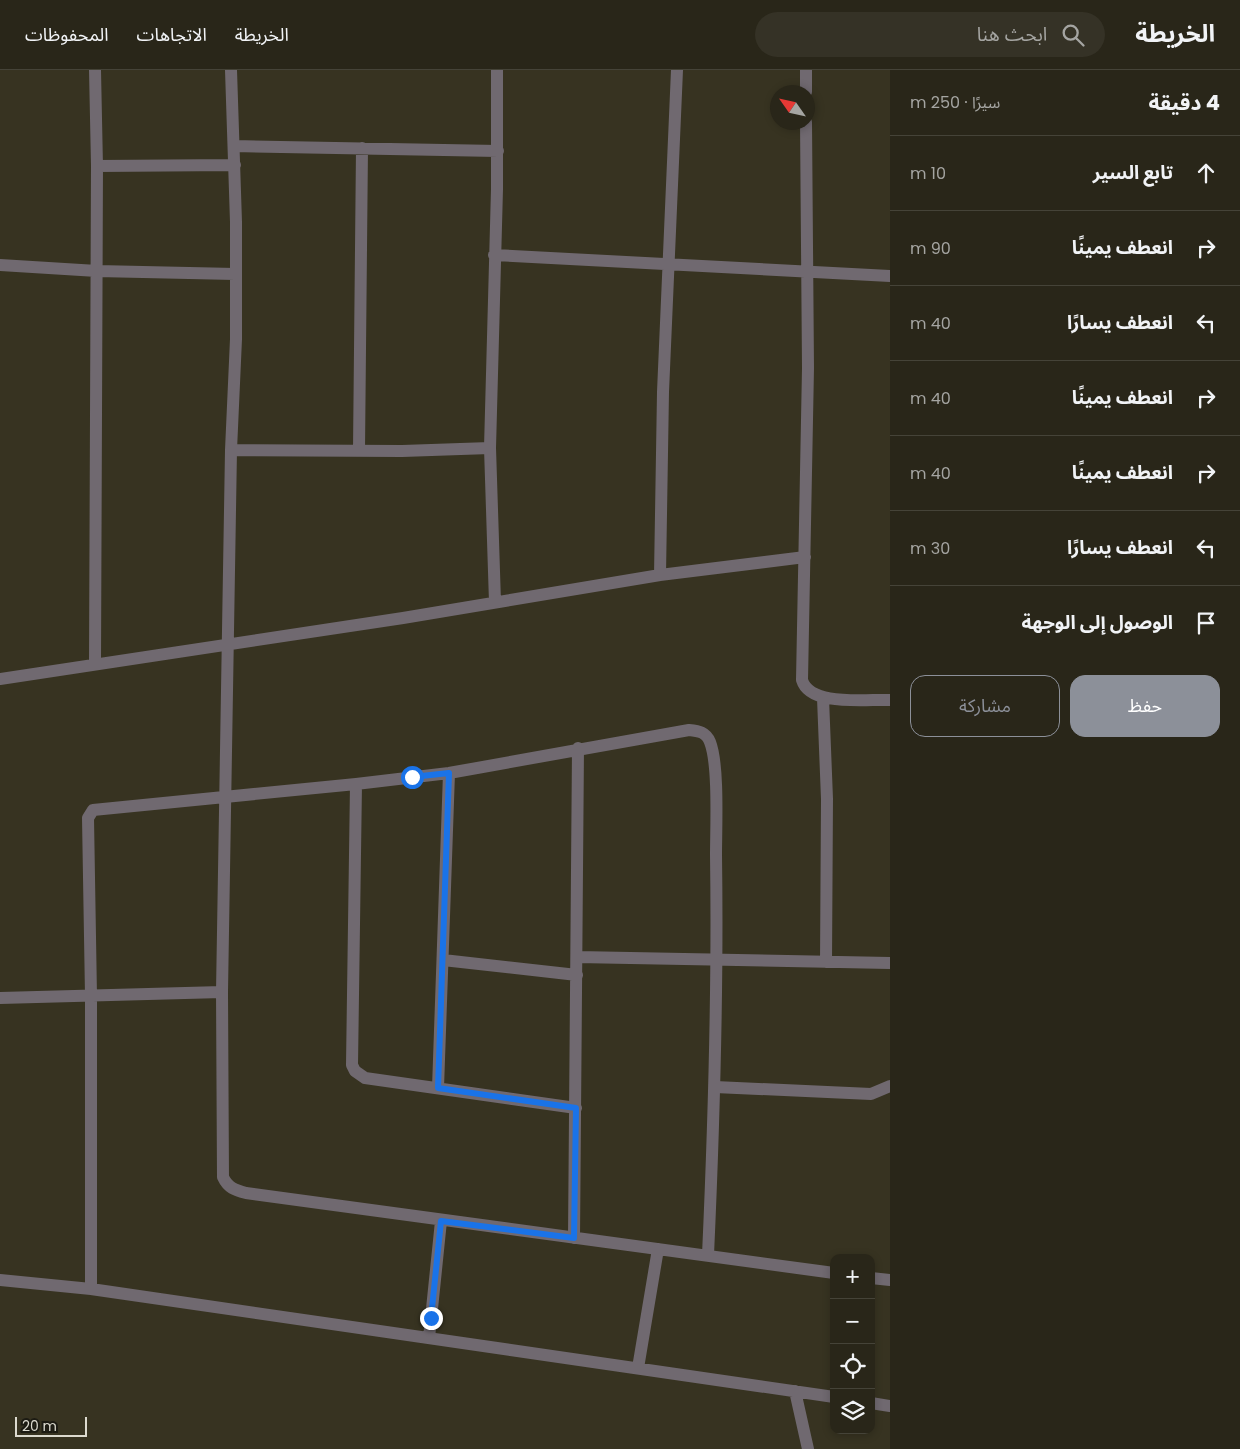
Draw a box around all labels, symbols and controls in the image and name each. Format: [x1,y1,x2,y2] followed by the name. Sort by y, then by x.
[755,12,1105,57] search box
[1135,17,1215,50] text: الخريطة
[977,21,1047,48] text: ابحث هنا
[1059,21,1087,49] icon: search
[25,22,109,47] text: المحفوظات
[137,22,207,47] text: الاتجاهات
[235,22,289,47] text: الخريطة
[770,85,815,130] north arrow
[1148,88,1220,117] text: 4 دقيقة
[910,91,1000,114] text: سيرًا · 250 m
[1093,159,1173,186] text: تابع السير
[1192,159,1220,187] icon: ahead
[910,162,946,185] text: 10 m
[1072,234,1173,261] text: انعطف يمينًا
[1192,234,1220,262] icon: right
[910,237,951,260] text: 90 m
[1067,309,1173,336] text: انعطف يسارًا
[1192,309,1220,337] icon: left
[910,312,951,335] text: 40 m
[1072,384,1173,411] text: انعطف يمينًا
[1192,384,1220,412] icon: right
[910,387,951,410] text: 40 m
[1072,459,1173,486] text: انعطف يمينًا
[1192,459,1220,487] icon: right
[910,462,951,485] text: 40 m
[1067,534,1173,561] text: انعطف يسارًا
[1192,534,1220,562] icon: left
[910,537,950,560] text: 30 m
[1021,609,1173,636] text: الوصول إلى الوجهة
[1192,609,1220,637] icon: arrive
[910,675,1060,737] button: مشاركة
[1070,675,1220,737] button: حفظ
[401,766,424,789] route start
[830,1254,875,1434] map controls
[830,1254,875,1299] button: +
[830,1299,875,1344] button: −
[420,1307,443,1330] route end
[830,1344,875,1389] button: locate
[830,1389,875,1434] button: layers
[15,1414,88,1437] scale bar
[22,1416,57,1436] text: 20 m

